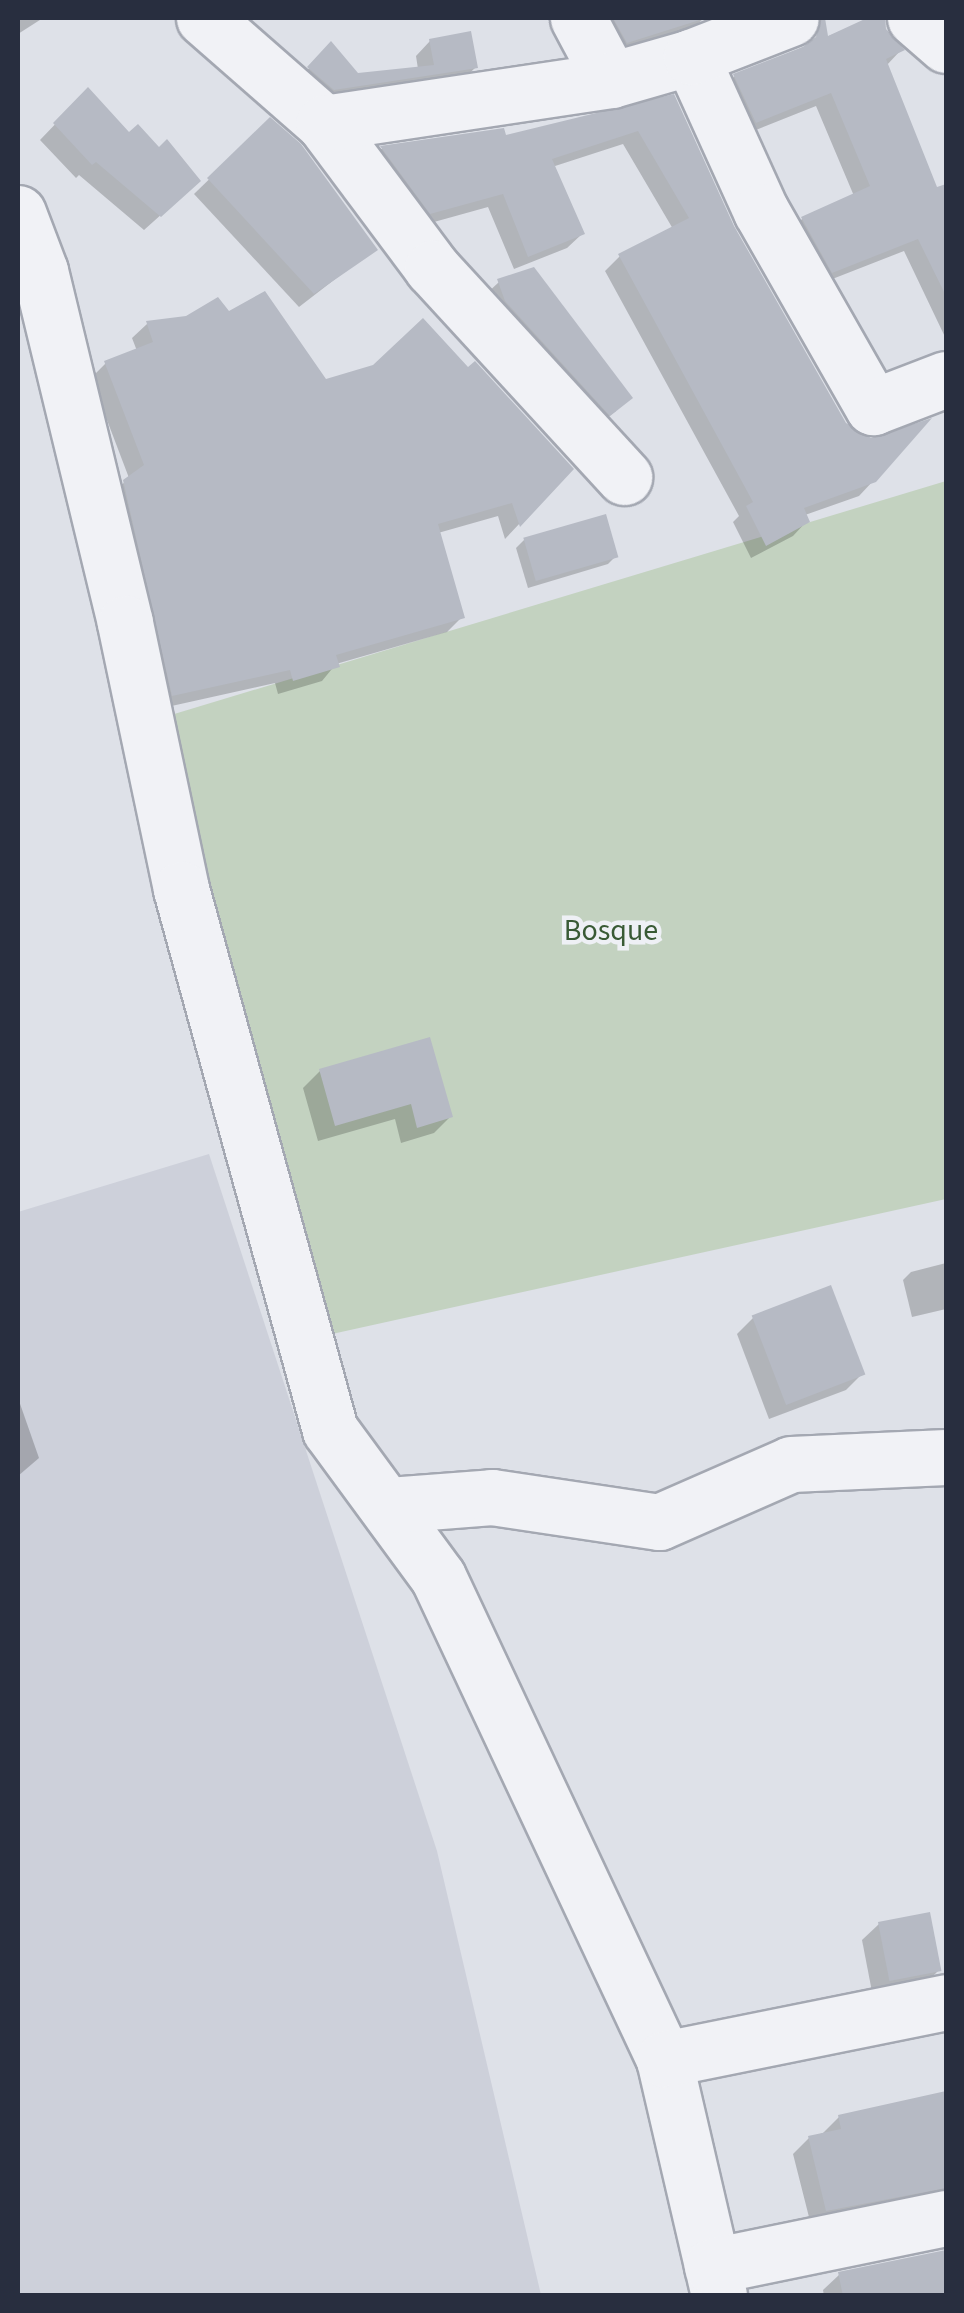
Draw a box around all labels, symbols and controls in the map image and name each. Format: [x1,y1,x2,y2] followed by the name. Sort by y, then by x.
[564,913,658,949] park label: Bosque

